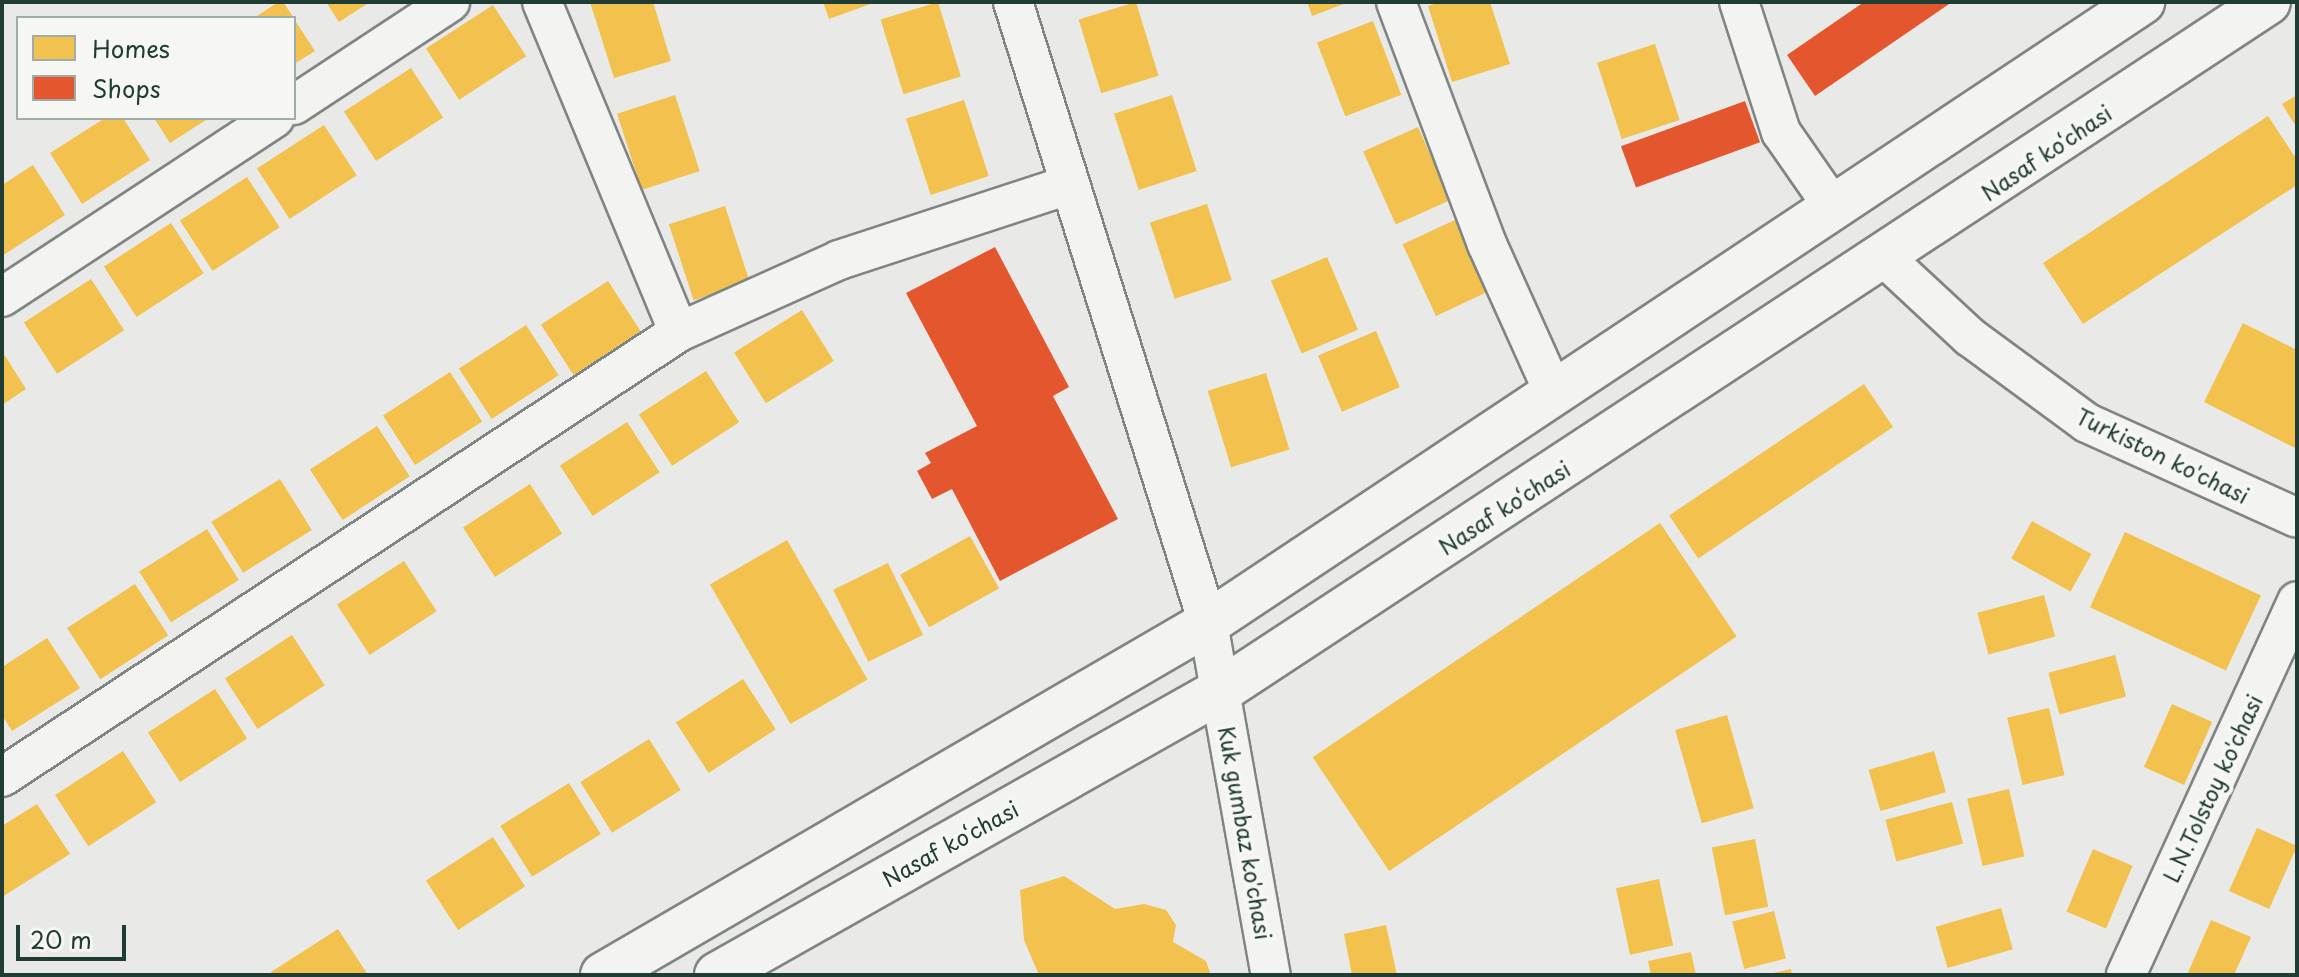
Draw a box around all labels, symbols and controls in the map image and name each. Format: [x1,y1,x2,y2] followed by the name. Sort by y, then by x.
[16,16,296,120] legend
[92,30,170,66] text: Homes
[92,70,161,106] text: Shops
[1975,98,2117,206] street label: Nasaf ko‘chasi
[2072,402,2254,508] street label: Turkiston ko'chasi
[1433,454,1575,560] street label: Nasaf ko‘chasi
[2157,689,2267,887] street label: L.N.Tolstoy ko'chasi
[1214,722,1278,944] street label: Kuk gumbaz ko'chasi
[877,795,1023,891] street label: Nasaf ko‘chasi
[20,909,130,959] scale bar
[30,921,92,957] text: 20 m

